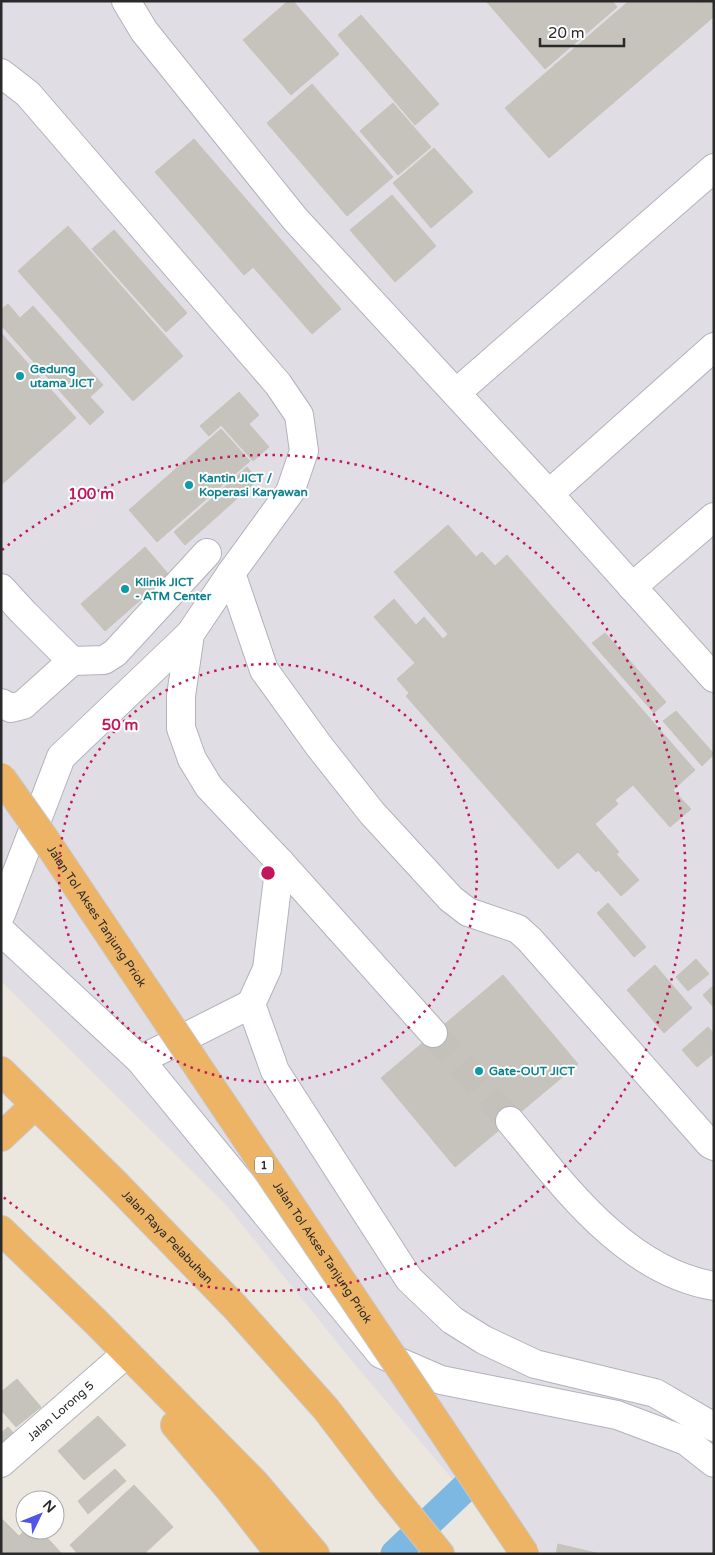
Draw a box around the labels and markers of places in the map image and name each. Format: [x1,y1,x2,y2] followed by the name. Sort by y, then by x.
[30,362,95,390] place label: Gedung utama JICT
[14,370,26,382] marker: Gedung utama JICT
[199,471,308,500] place label: Kantin JICT / Koperasi Karyawan
[183,479,195,491] marker: Kantin JICT / Koperasi Karyawan
[135,575,212,603] place label: Klinik JICT - ATM Center
[119,583,131,595] marker: Klinik JICT - ATM Center
[259,864,277,882] centre of rings
[489,1064,575,1078] place label: Gate-OUT JICT
[473,1065,485,1077] marker: Gate-OUT JICT

